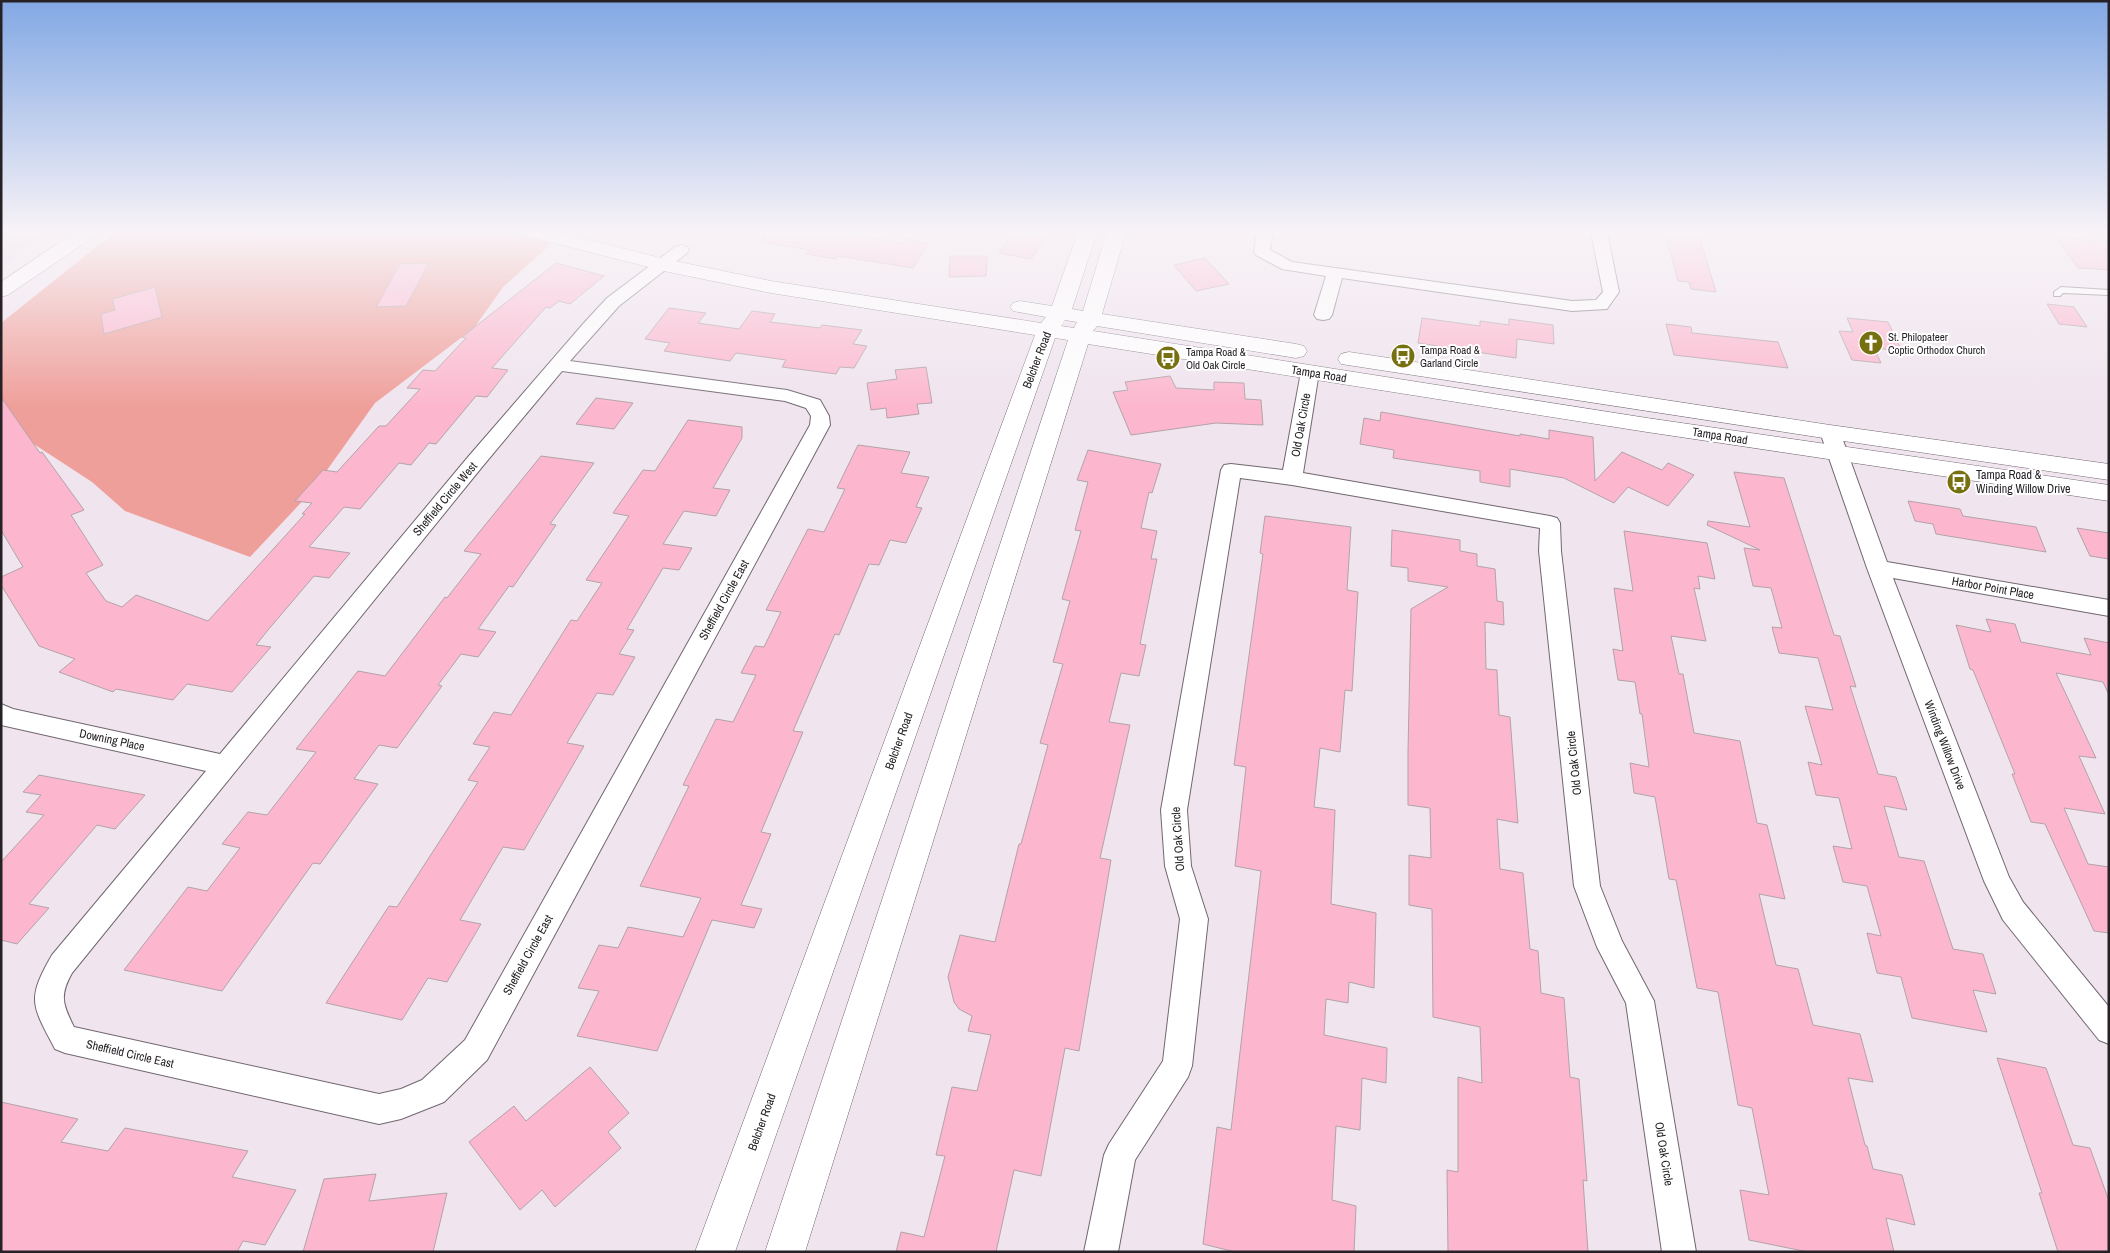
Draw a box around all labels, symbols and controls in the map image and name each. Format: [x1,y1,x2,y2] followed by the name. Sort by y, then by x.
[1019,329,1055,391] street label: Belcher Road
[1858,330,1884,356] church icon: St. Philopateer Coptic Orthodox Church
[1888,330,1985,357] place label: St. Philopateer Coptic Orthodox Church
[1390,343,1416,369] bus stop icon: Tampa Road & Garland Circle
[1420,343,1480,370] place label: Tampa Road & Garland Circle
[1155,345,1181,371] bus stop icon: Tampa Road & Old Oak Circle
[1186,345,1246,372] place label: Tampa Road & Old Oak Circle
[1290,362,1348,386] street label: Tampa Road
[1288,392,1314,458] street label: Old Oak Circle
[1691,424,1749,448] street label: Tampa Road
[409,458,481,539] street label: Sheffield Circle West
[1976,467,2071,497] place label: Tampa Road & Winding Willow Drive
[1946,469,1972,495] bus stop icon: Tampa Road & Winding Willow Drive
[695,557,753,643] street label: Sheffield Circle East
[1951,573,2035,603] street label: Harbor Point Place
[1921,698,1969,792] street label: Winding Willow Drive
[881,710,917,772] street label: Belcher Road
[78,725,146,755] street label: Downing Place
[1563,730,1585,796] street label: Old Oak Circle
[1168,806,1188,872] street label: Old Oak Circle
[499,912,557,998] street label: Sheffield Circle East
[85,1036,176,1072] street label: Sheffield Circle East
[744,1091,780,1153] street label: Belcher Road
[1651,1121,1677,1187] street label: Old Oak Circle

